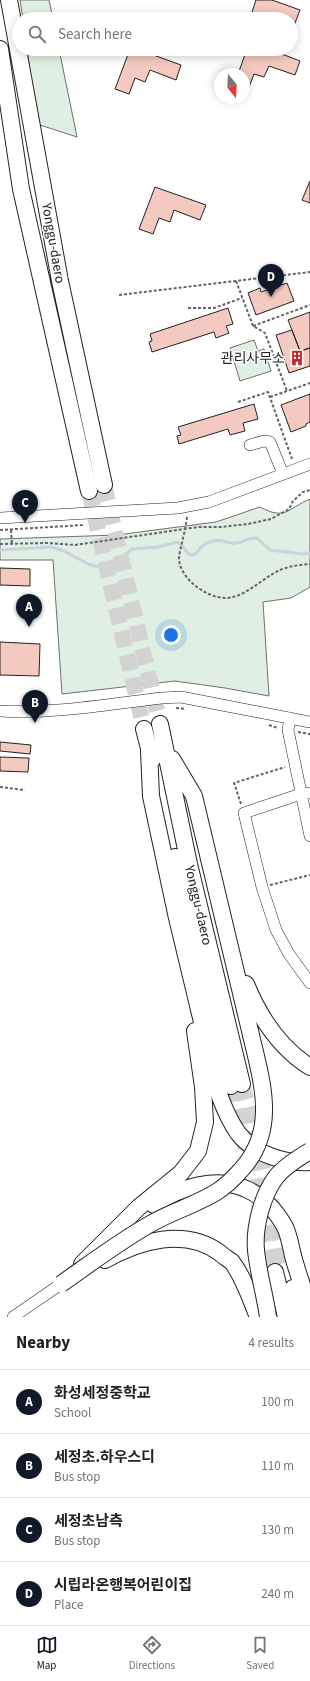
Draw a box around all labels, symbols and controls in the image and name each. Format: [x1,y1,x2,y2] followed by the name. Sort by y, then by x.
[12,12,298,56] search box
[26,23,48,45] icon: search
[58,24,132,45] text: Search here
[214,68,250,104] north arrow
[36,200,70,285] street label: Yonggu-daero
[258,264,284,297] pin: D
[221,349,285,369] place label: 관리사무소
[288,349,306,367] building icon: 관리사무소
[12,490,38,523] pin: C
[16,594,42,627] pin: A
[161,625,181,645] your location
[22,690,48,723] pin: B
[179,862,217,947] street label: Yonggu-daero
[16,1331,70,1355] text: Nearby
[249,1334,294,1352] text: 4 results
[54,1383,151,1404] text: 화성세정중학교
[25,1393,33,1411] text: A
[261,1393,294,1411] text: 100 m
[54,1404,91,1422] text: School
[54,1447,155,1468] text: 세정초.하우스디
[25,1457,33,1475] text: B
[261,1457,294,1475] text: 110 m
[54,1468,100,1486] text: Bus stop
[54,1511,123,1532] text: 세정초남측
[25,1521,33,1539] text: C
[261,1521,294,1539] text: 130 m
[54,1532,100,1550] text: Bus stop
[54,1575,192,1596] text: 시립라온행복어린이집
[25,1585,33,1603] text: D
[261,1585,294,1603] text: 240 m
[54,1596,83,1614] text: Place
[36,1634,58,1673] tab: Map
[129,1634,175,1673] tab: Directions
[246,1634,274,1673] tab: Saved

